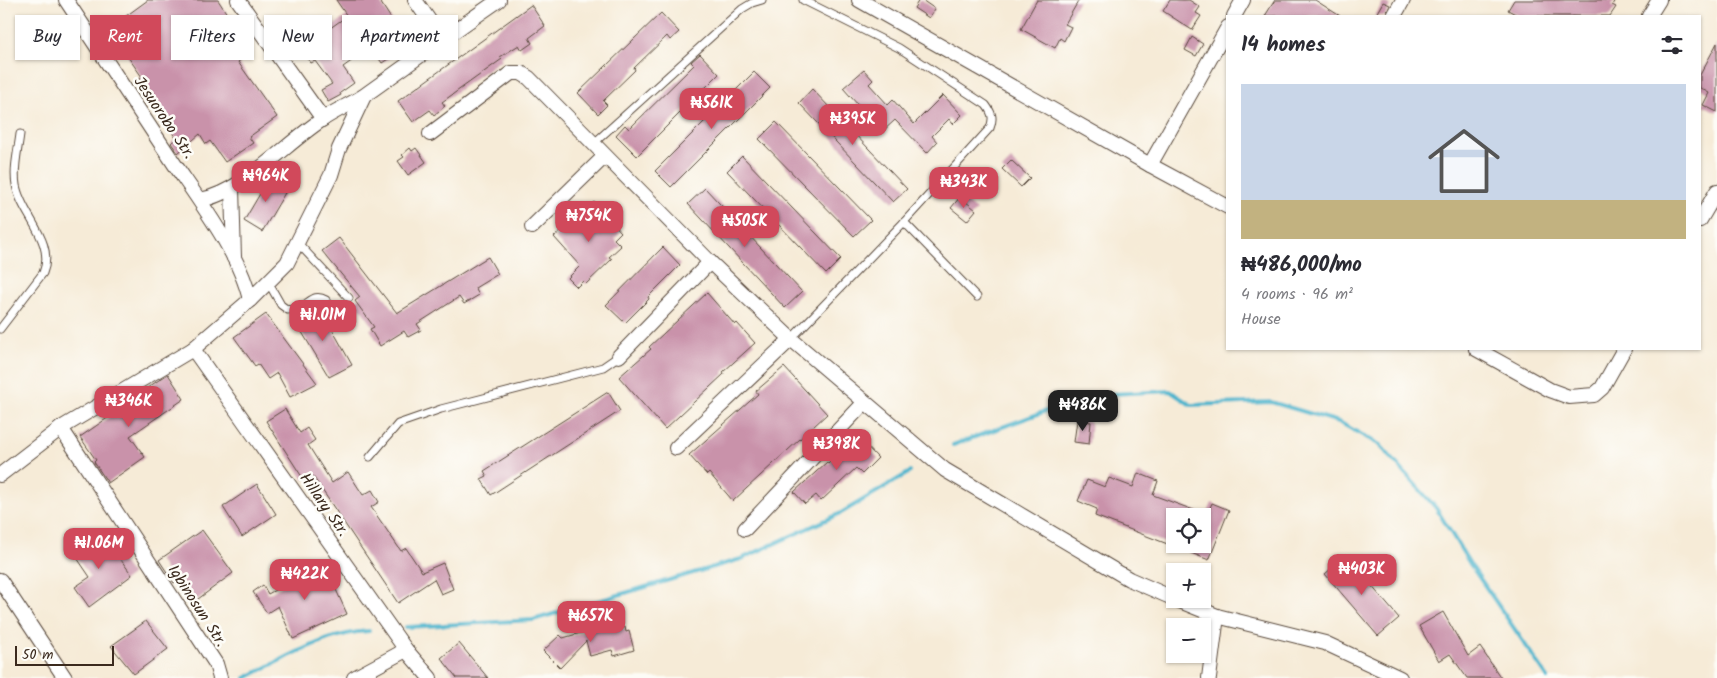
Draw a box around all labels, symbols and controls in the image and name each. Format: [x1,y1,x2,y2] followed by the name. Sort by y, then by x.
[15,15,80,60] chip: Buy
[90,15,161,60] chip: Rent
[171,15,254,60] chip: Filters
[264,15,332,60] chip: New
[342,15,458,60] chip: Apartment
[1241,29,1326,62] text: 14 homes
[1658,31,1686,59] icon: filters
[127,72,201,164] street label: Jesuorobo Str.
[677,88,747,130] pin: ₦561K
[691,91,733,116] text: ₦561K
[818,104,888,146] pin: ₦395K
[830,107,876,132] text: ₦395K
[1419,116,1509,206] icon: home
[231,160,301,203] pin: ₦964K
[243,164,289,189] text: ₦964K
[929,166,999,209] pin: ₦343K
[940,170,988,195] text: ₦343K
[554,200,624,243] pin: ₦754K
[566,204,612,229] text: ₦754K
[710,206,780,248] pin: ₦505K
[722,209,768,234] text: ₦505K
[1241,249,1362,282] text: ₦486,000/mo
[1241,282,1353,307] text: 4 rooms · 96 m²
[282,300,364,342] pin: ₦1.01M
[300,303,346,328] text: ₦1.01M
[1241,307,1281,332] text: House
[94,386,164,428] pin: ₦346K
[105,389,153,414] text: ₦346K
[1048,390,1118,432] pin: ₦486K
[1059,393,1107,418] text: ₦486K
[802,428,872,471] pin: ₦398K
[813,432,861,457] text: ₦398K
[293,468,355,542] street label: Hillary Str.
[1166,508,1211,663] map controls
[1166,508,1211,553] button: locate
[58,528,140,570] pin: ₦1.06M
[74,531,124,556] text: ₦1.06M
[1327,554,1397,596] pin: ₦403K
[1339,557,1385,582] text: ₦403K
[270,558,340,601] pin: ₦422K
[161,560,233,652] street label: Igbinosun Str.
[281,562,329,587] text: ₦422K
[1166,563,1211,608] button: +
[556,600,626,643] pin: ₦657K
[568,604,614,629] text: ₦657K
[1166,618,1211,663] button: −
[15,643,114,666] scale bar
[22,644,53,666] text: 50 m

